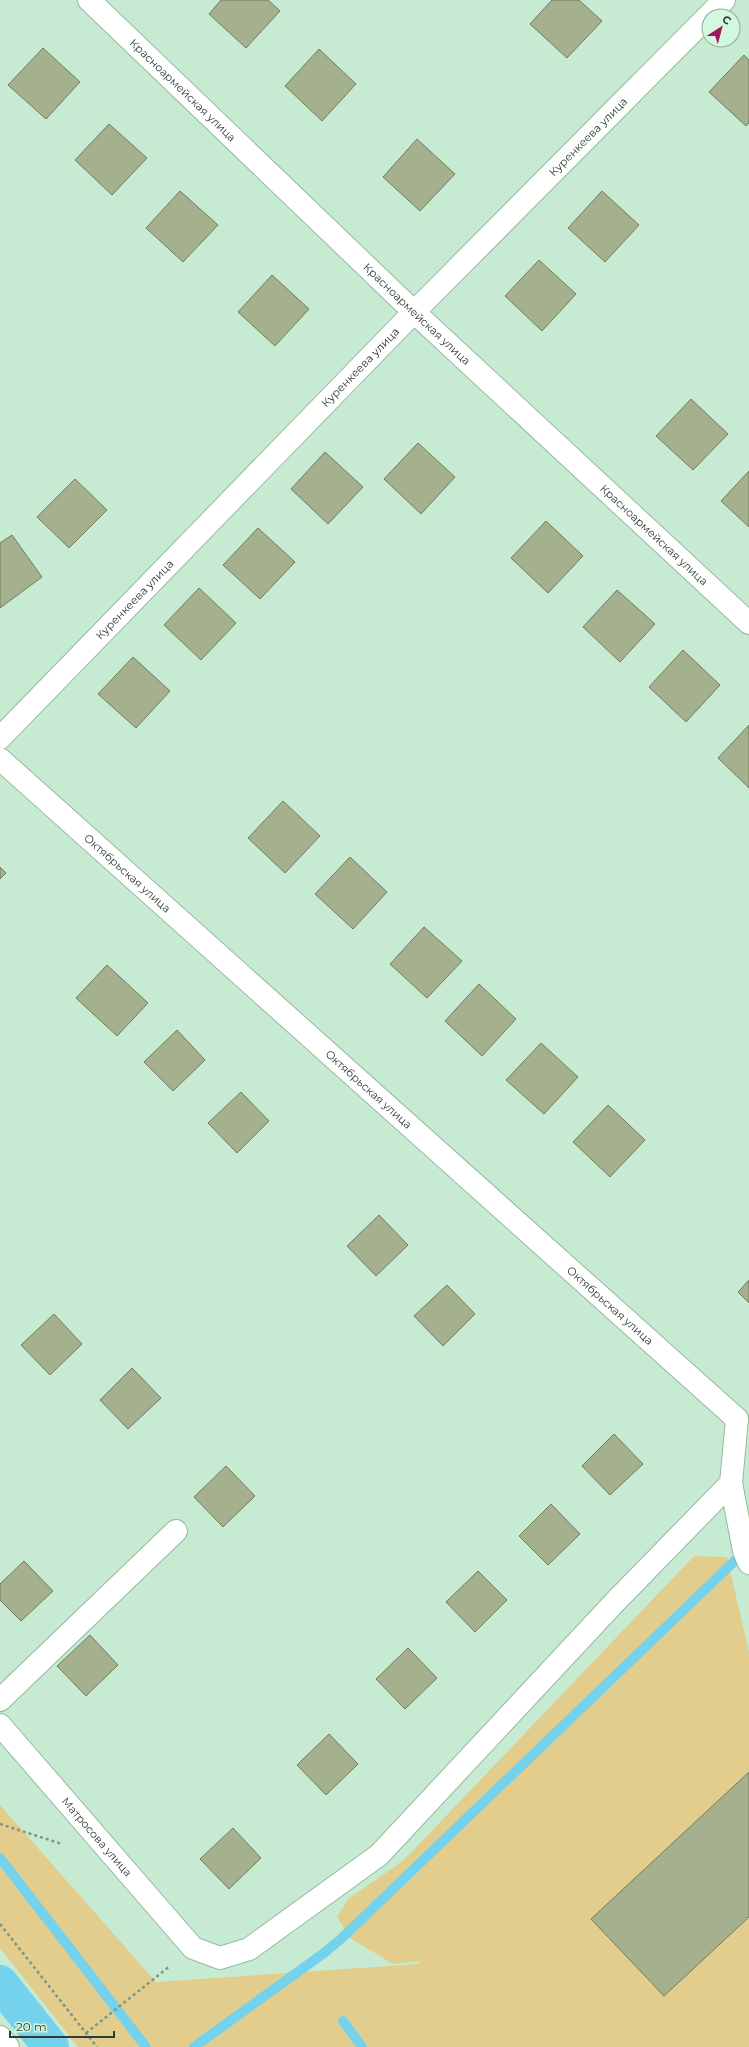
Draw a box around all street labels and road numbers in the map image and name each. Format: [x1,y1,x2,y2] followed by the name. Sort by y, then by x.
[127,36,239,144] street label: Красноармейская улица
[546,94,630,179] street label: Куренкеева улица
[360,260,473,368] street label: Красноармейская улица
[318,324,402,410] street label: Куренкеева улица
[597,481,711,588] street label: Красноармейская улица
[93,557,176,642] street label: Куренкеева улица
[81,831,174,915] street label: Октябрьская улица
[323,1047,415,1132] street label: Октябрьская улица
[564,1263,656,1348] street label: Октябрьская улица
[59,1794,135,1879] street label: Матросова улица

